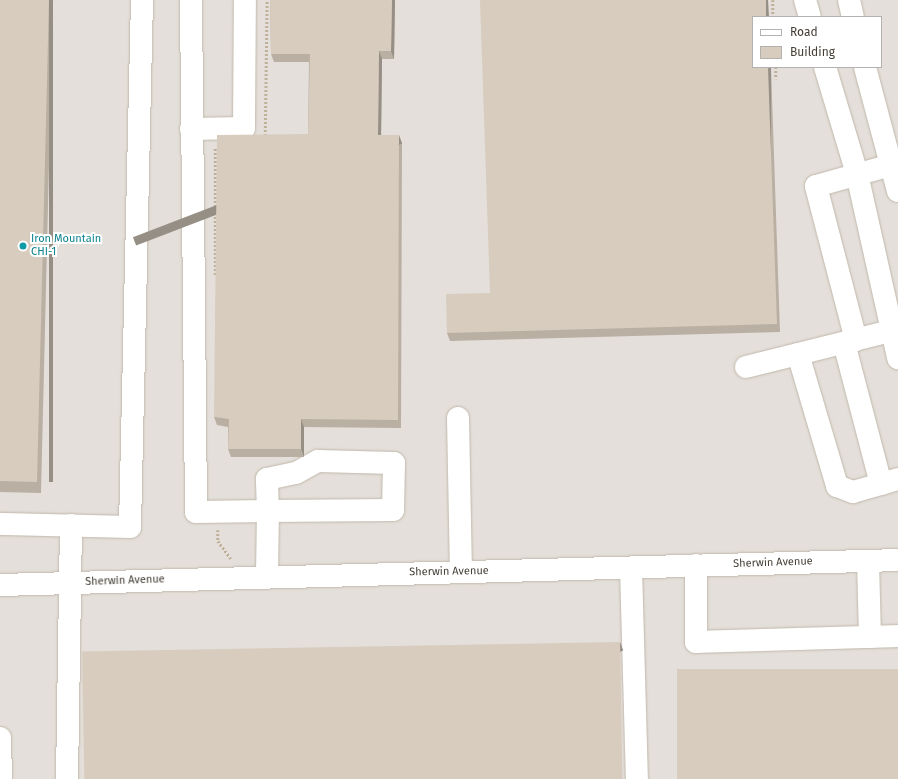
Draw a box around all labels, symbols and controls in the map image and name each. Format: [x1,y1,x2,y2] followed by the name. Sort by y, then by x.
[752,16,882,68] legend
[790,25,818,39] text: Road
[790,45,835,59] text: Building
[31,233,101,259] place label: Iron Mountain CHI-1
[18,241,28,251] marker: Iron Mountain CHI-1
[733,555,813,571] street label: Sherwin Avenue
[409,565,489,579] street label: Sherwin Avenue
[85,573,165,589] street label: Sherwin Avenue

